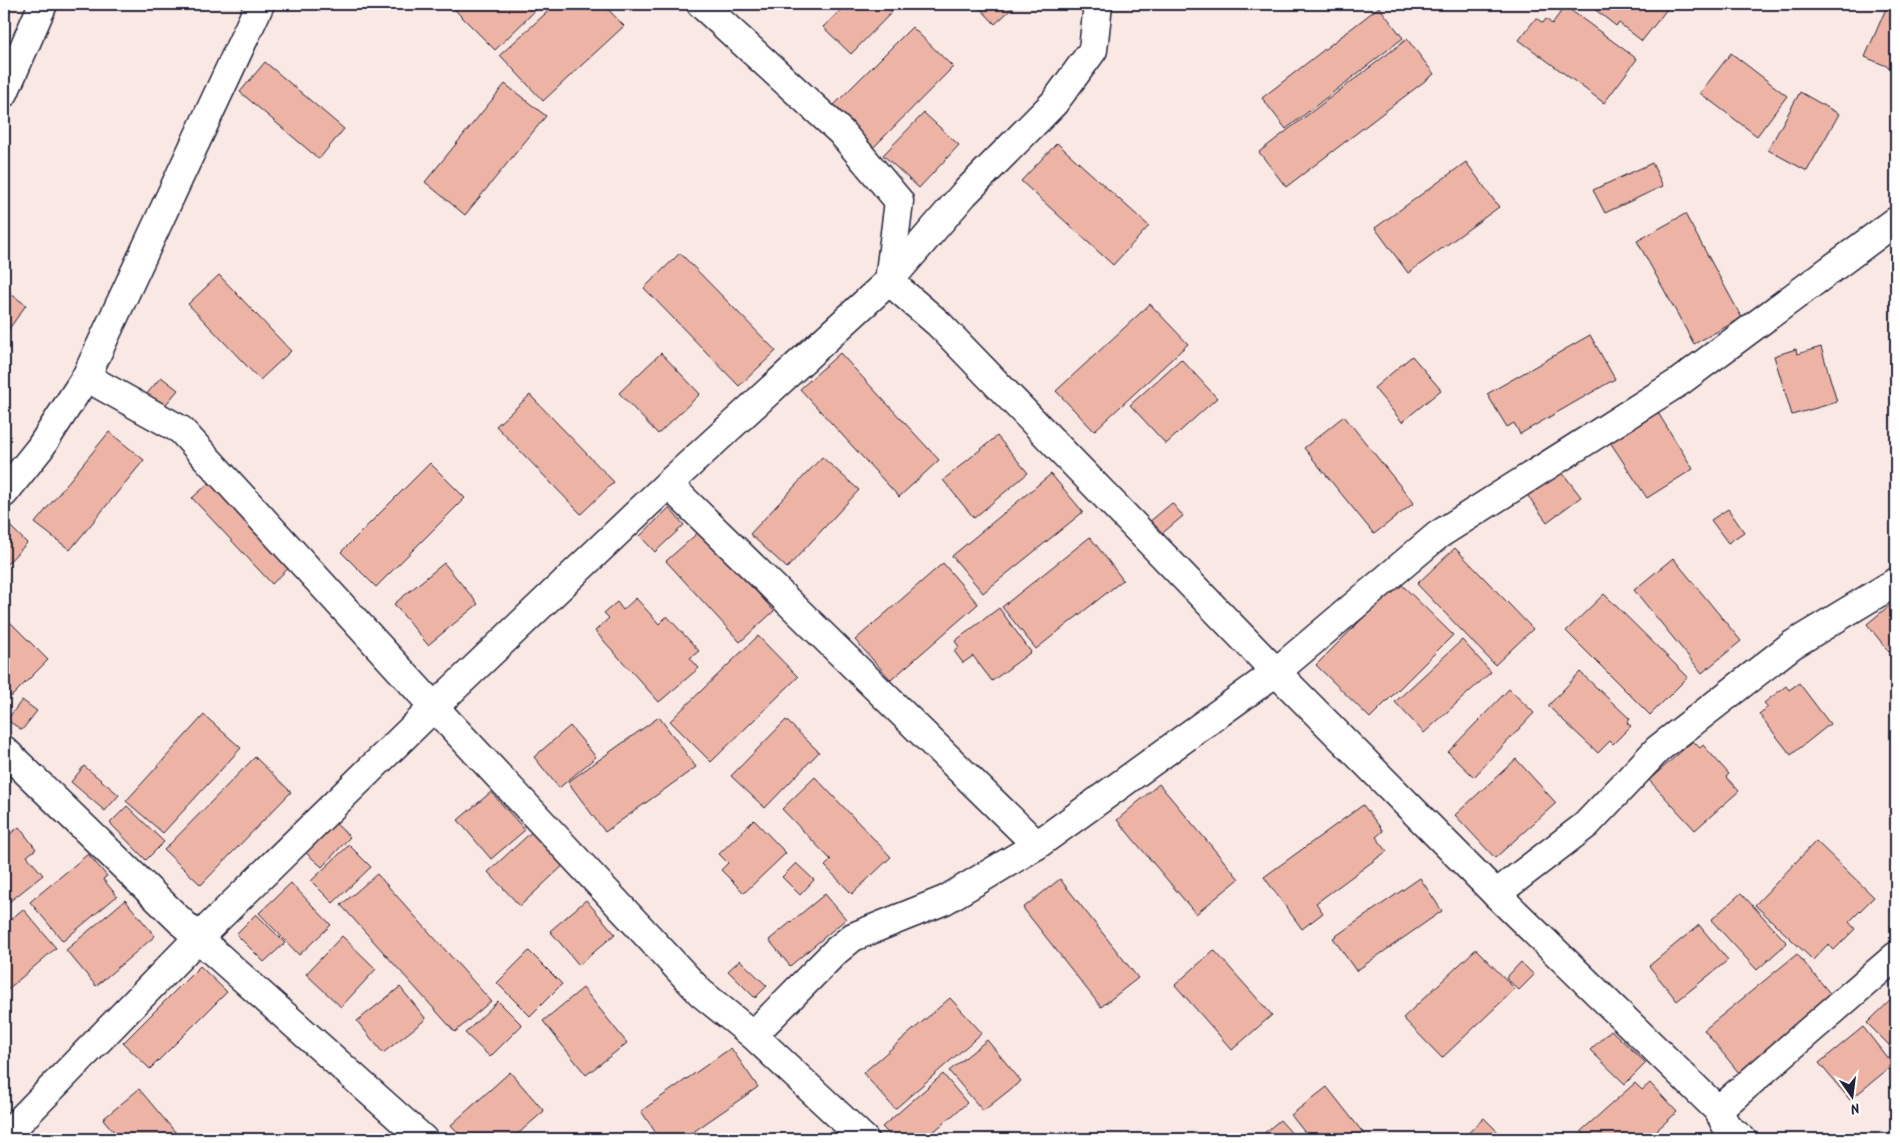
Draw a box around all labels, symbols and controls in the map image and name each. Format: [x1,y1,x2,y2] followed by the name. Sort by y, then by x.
[1828,1070,1878,1120] north arrow
[1848,1096,1862,1119] text: N

